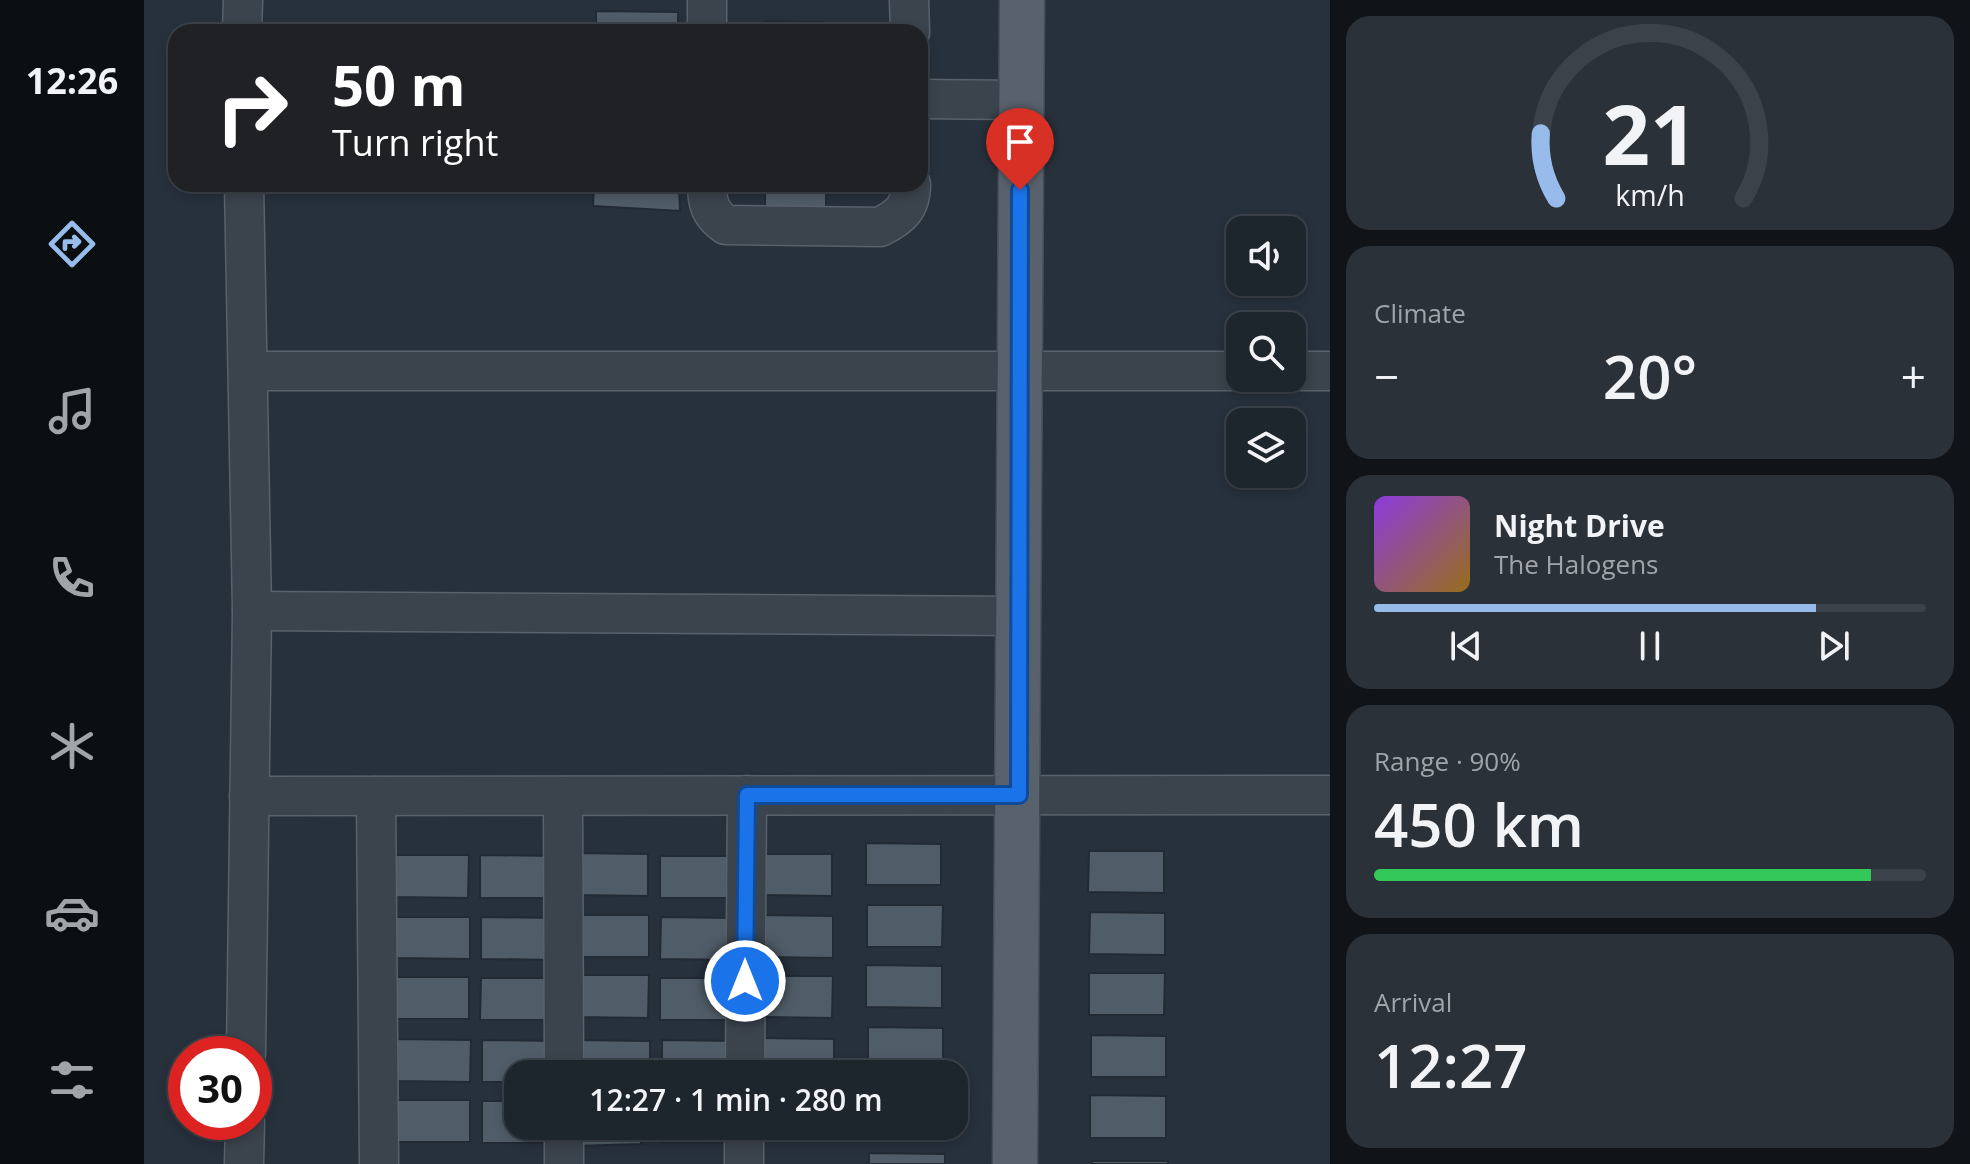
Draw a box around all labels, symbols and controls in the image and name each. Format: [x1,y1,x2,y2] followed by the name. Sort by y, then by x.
[332,46,466,122] text: 50 m
[26,56,118,105] text: 12:26
[200,56,304,160] icon: right
[1602,75,1698,188] text: 21
[986,108,1054,190] pin
[332,118,498,167] text: Turn right
[998,120,1042,164] icon: arrive
[1615,175,1685,214] text: km/h
[44,216,100,272] icon: directions
[1226,216,1306,488] map controls
[1226,216,1306,296] button: sound
[1374,295,1466,331] text: Climate
[1226,312,1306,392] button: search
[1603,335,1697,417] text: 20°
[1374,346,1399,406] text: −
[1901,346,1926,406] text: +
[44,383,100,439] icon: music
[1226,408,1306,488] button: layers
[1494,505,1665,546] text: Night Drive
[1494,546,1659,582] text: The Halogens
[44,550,100,606] icon: phone
[1444,624,1488,668] icon: previous
[1628,624,1672,668] icon: pause
[1812,624,1856,668] icon: next
[44,718,100,774] icon: climate
[1374,743,1521,779] text: Range · 90%
[1374,783,1584,865] text: 450 km
[44,885,100,941] icon: car
[703,939,787,1023] position arrow
[1374,984,1452,1020] text: Arrival
[1374,1024,1528,1106] text: 12:27
[168,1036,272,1140] speed limit sign: 30
[44,1052,100,1108] icon: filters
[589,1079,883,1120] text: 12:27 · 1 min · 280 m

